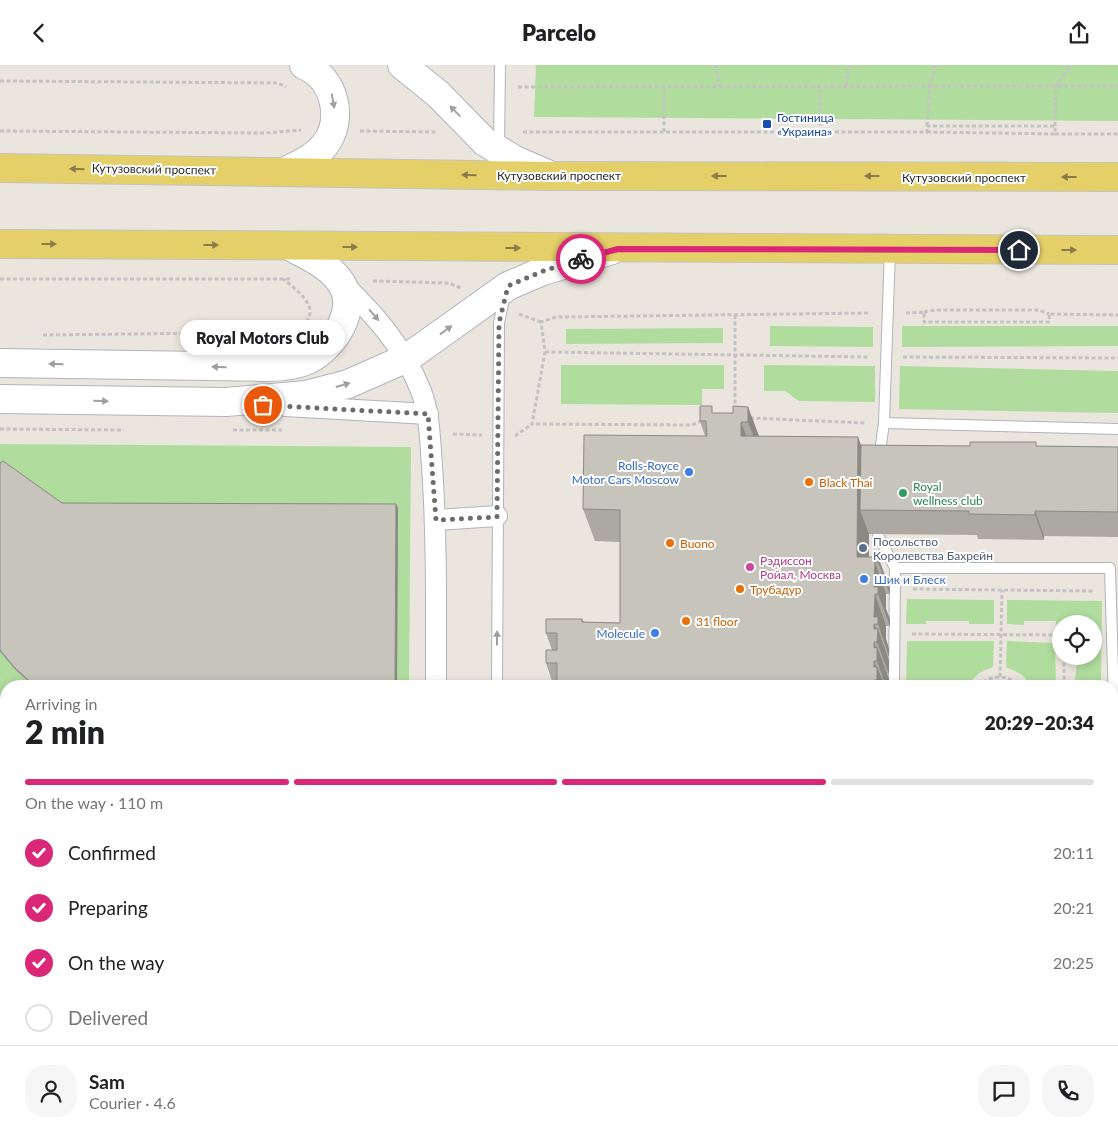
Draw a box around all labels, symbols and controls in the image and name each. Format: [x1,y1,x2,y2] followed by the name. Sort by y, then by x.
[25,19,53,47] icon: back
[522,19,596,46] text: Parcelo
[1065,19,1093,47] icon: share
[330,94,338,110] one-way arrow
[449,106,461,118] one-way arrow
[777,110,834,139] place label: Гостиница «Украина»
[761,118,773,130] marker: Гостиница «Украина»
[92,160,216,178] street label: Кутузовский проспект
[68,165,84,173] one-way arrow
[497,168,621,183] street label: Кутузовский проспект
[460,170,476,178] one-way arrow
[902,170,1026,185] street label: Кутузовский проспект
[711,172,727,180] one-way arrow
[864,172,880,180] one-way arrow
[1061,173,1077,181] one-way arrow
[998,229,1040,271] pin
[556,234,606,284] courier
[1005,236,1033,264] icon: home
[41,240,57,248] one-way arrow
[203,241,219,249] one-way arrow
[343,243,359,251] one-way arrow
[505,244,521,252] one-way arrow
[567,245,595,273] icon: bike
[1061,246,1077,254] one-way arrow
[368,308,380,320] one-way arrow
[180,320,346,355] callout: Royal Motors Club
[439,324,452,335] one-way arrow
[196,328,329,347] text: Royal Motors Club
[48,360,64,368] one-way arrow
[210,362,226,370] one-way arrow
[336,380,351,388] one-way arrow
[242,384,284,426] pin
[249,391,277,419] icon: bag
[93,397,109,405] one-way arrow
[572,458,680,487] place label: Rolls-Royce Motor Cars Moscow
[683,466,695,478] marker: Rolls-Royce Motor Cars Moscow
[819,475,873,490] place label: Black Thai
[803,476,815,488] marker: Black Thai
[913,479,983,508] place label: Royal wellness club
[897,487,909,499] marker: Royal wellness club
[873,534,993,563] place label: Посольство Королевства Бахрейн
[680,536,715,551] place label: Buono
[664,537,676,549] marker: Buono
[857,542,869,554] marker: Посольство Королевства Бахрейн
[760,553,841,582] place label: Рэдиссон Ройал, Москва
[744,561,756,573] marker: Рэдиссон Ройал, Москва
[874,572,946,587] place label: Шик и Блеск
[858,573,870,585] marker: Шик и Блеск
[750,582,802,597] place label: Трубадур
[734,583,746,595] marker: Трубадур
[696,614,739,629] place label: 31 floor
[680,615,692,627] marker: 31 floor
[1052,615,1102,665] map controls
[1052,615,1102,665] button: locate
[596,626,645,641] place label: Molecule
[649,627,661,639] marker: Molecule
[493,629,501,645] one-way arrow
[25,694,98,713] text: Arriving in
[985,711,1094,734] text: 20:29–20:34
[25,712,105,751] text: 2 min
[25,793,163,812] text: On the way · 110 m
[25,839,53,867] icon: check
[68,841,156,864] text: Confirmed
[1053,843,1094,862] text: 20:11
[25,894,53,922] icon: check
[68,896,148,919] text: Preparing
[1053,898,1094,917] text: 20:21
[25,949,53,977] icon: check
[68,951,164,974] text: On the way
[1053,953,1094,972] text: 20:25
[68,1006,148,1029] text: Delivered
[25,1065,77,1117] button: person
[978,1065,1030,1117] button: chat
[1042,1065,1094,1117] button: phone
[89,1070,125,1093] text: Sam
[89,1093,176,1112] text: Courier · 4.6

